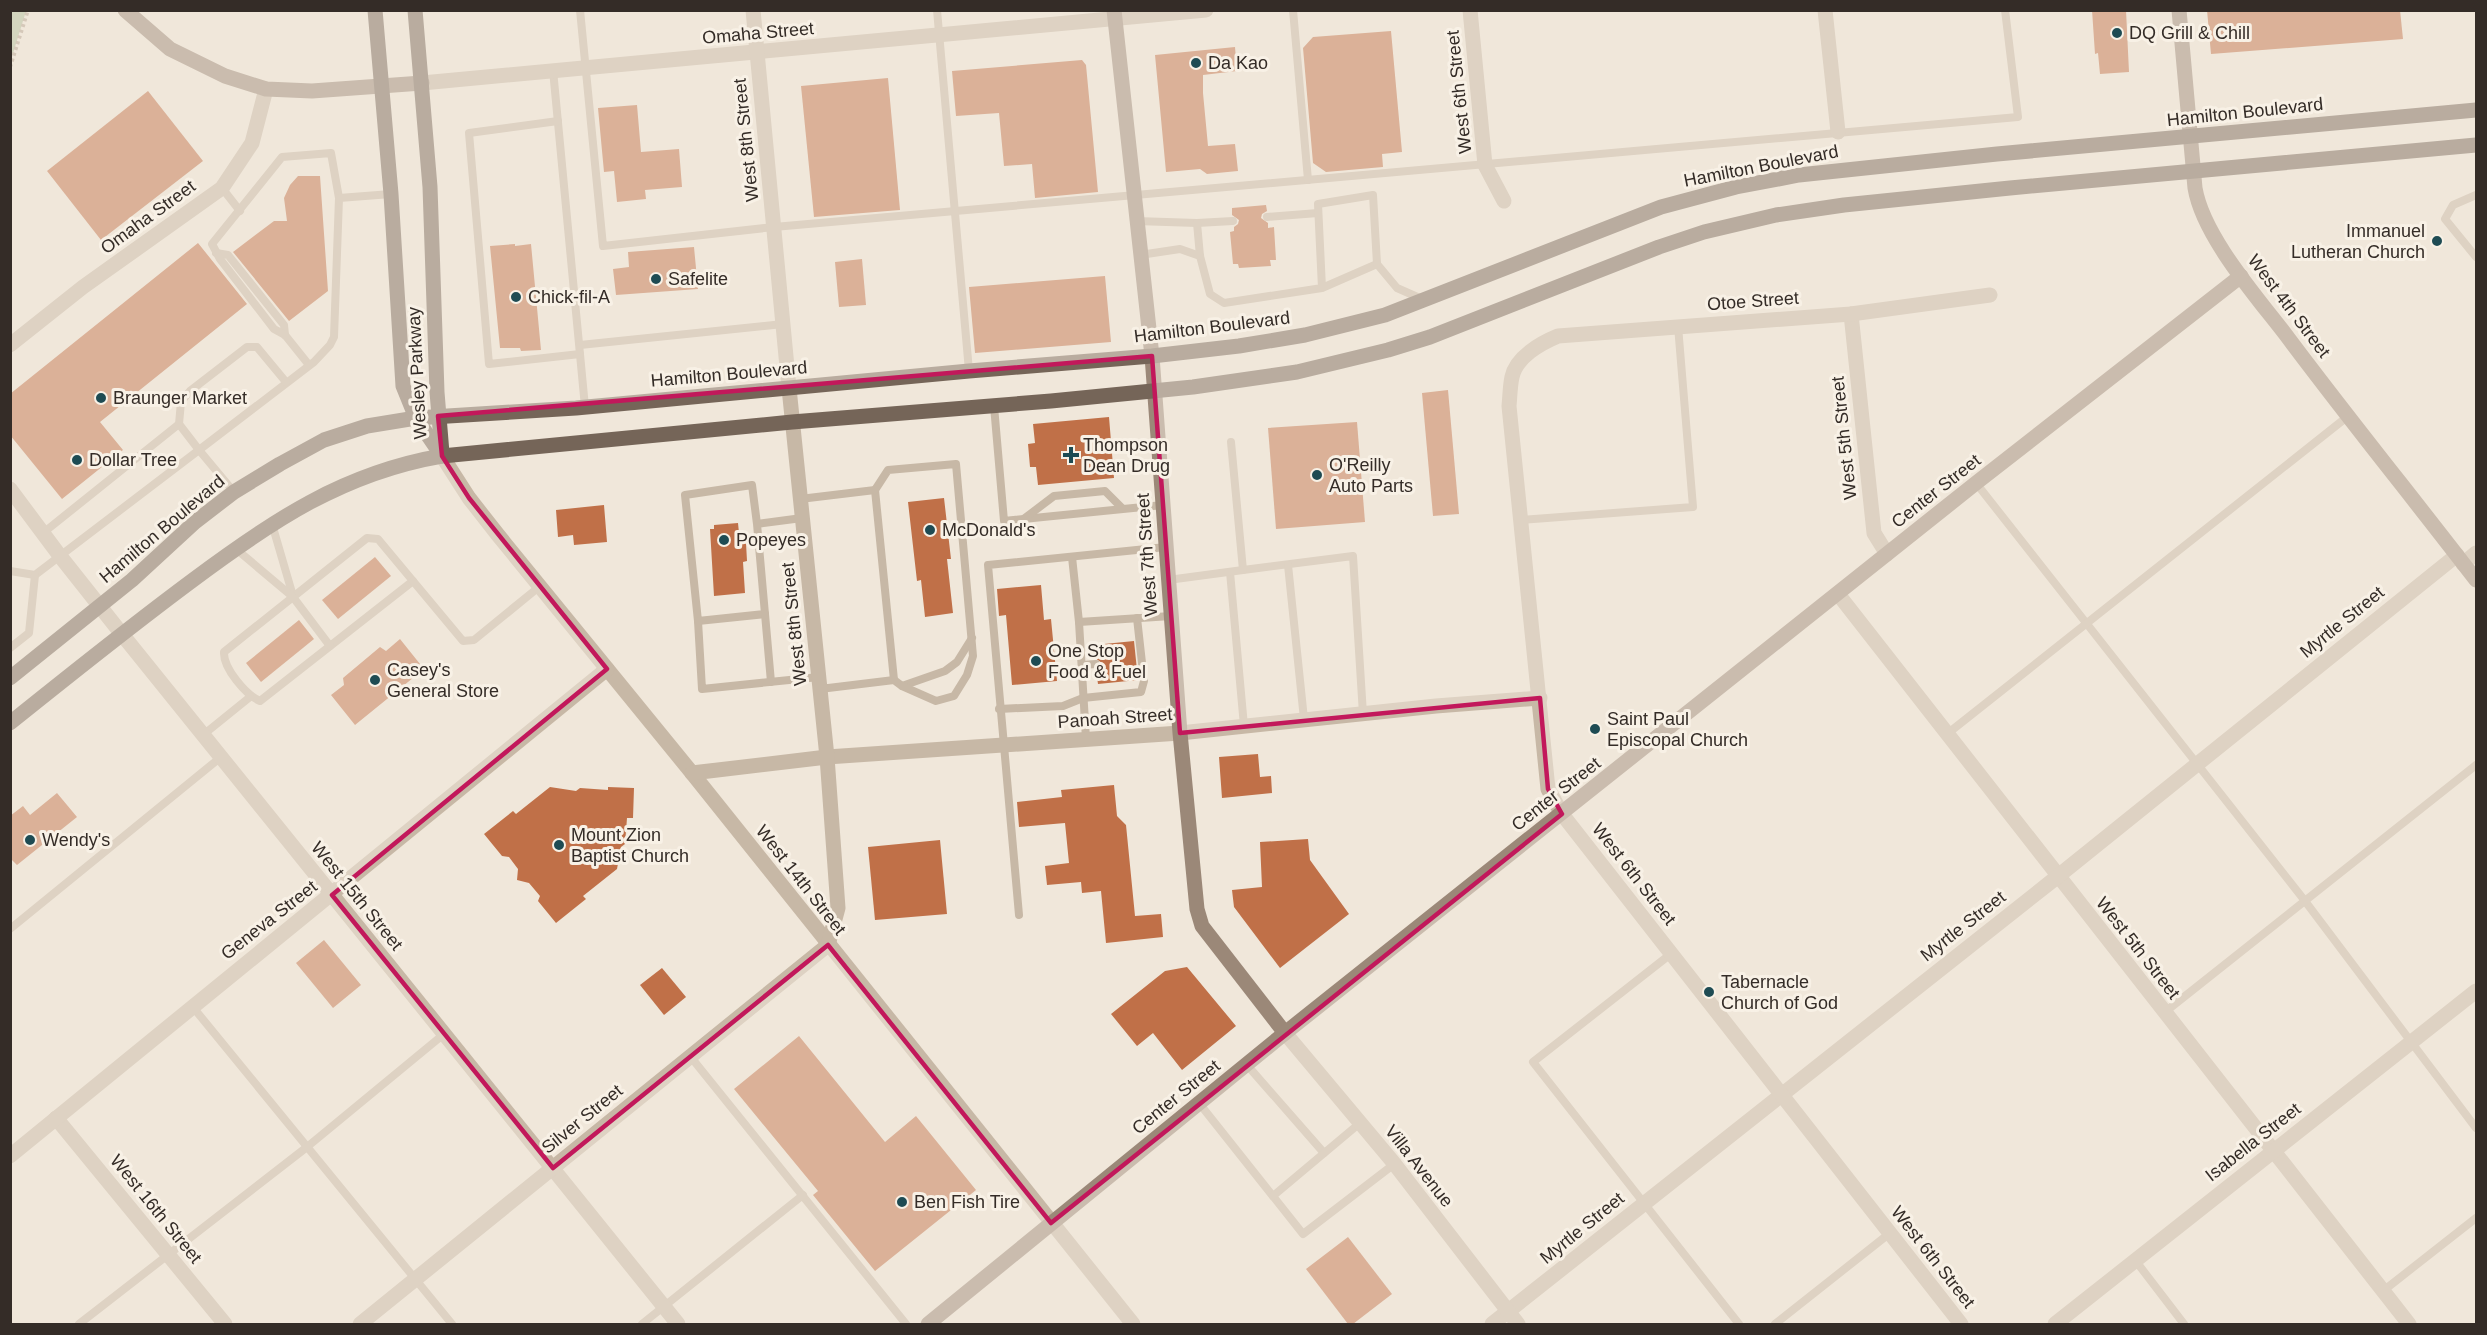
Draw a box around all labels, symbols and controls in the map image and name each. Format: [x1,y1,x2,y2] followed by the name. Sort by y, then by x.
[701,18,815,48] street label: Omaha Street
[2129,23,2250,43] place label: DQ Grill & Chill
[2110,26,2124,40] marker: DQ Grill & Chill
[1443,29,1475,155] street label: West 6th Street
[1208,53,1268,73] place label: Da Kao
[1189,56,1203,70] marker: Da Kao
[730,77,762,203] street label: West 8th Street
[2166,94,2324,130] street label: Hamilton Boulevard
[1682,141,1840,191] street label: Hamilton Boulevard
[97,176,199,258] street label: Omaha Street
[2291,221,2425,262] place label: Immanuel Lutheran Church
[2430,234,2444,248] marker: Immanuel Lutheran Church
[2244,251,2334,361] street label: West 4th Street
[668,269,728,289] place label: Safelite
[649,272,663,286] marker: Safelite
[528,287,610,307] place label: Chick-fil-A
[1706,288,1800,314] street label: Otoe Street
[509,290,523,304] marker: Chick-fil-A
[404,306,430,440] street label: Wesley Parkway
[1133,308,1291,346] street label: Hamilton Boulevard
[650,357,808,391] street label: Hamilton Boulevard
[1828,375,1860,501] street label: West 5th Street
[113,388,247,408] place label: Braunger Market
[94,391,108,405] marker: Braunger Market
[1083,435,1170,476] place label: Thompson Dean Drug
[1064,448,1078,462] marker: Thompson Dean Drug
[89,450,177,470] place label: Dollar Tree
[1888,450,1984,532] street label: Center Street
[70,453,84,467] marker: Dollar Tree
[1329,455,1413,496] place label: O'Reilly Auto Parts
[1310,468,1324,482] marker: O'Reilly Auto Parts
[95,471,229,587] street label: Hamilton Boulevard
[1133,493,1161,617] street label: West 7th Street
[942,520,1035,540] place label: McDonald's
[923,523,937,537] marker: McDonald's
[736,530,806,550] place label: Popeyes
[717,533,731,547] marker: Popeyes
[778,561,810,687] street label: West 8th Street
[2296,582,2388,662] street label: Myrtle Street
[1048,641,1146,682] place label: One Stop Food & Fuel
[1029,654,1043,668] marker: One Stop Food & Fuel
[387,660,499,701] place label: Casey's General Store
[368,673,382,687] marker: Casey's General Store
[1057,704,1173,732] street label: Panoah Street
[1607,709,1748,750] place label: Saint Paul Episcopal Church
[1588,722,1602,736] marker: Saint Paul Episcopal Church
[1508,753,1604,835] street label: Center Street
[1588,819,1680,929] street label: West 6th Street
[752,821,850,939] street label: West 14th Street
[571,825,689,866] place label: Mount Zion Baptist Church
[42,830,110,850] place label: Wendy's
[23,833,37,847] marker: Wendy's
[307,838,407,954] street label: West 15th Street
[552,838,566,852] marker: Mount Zion Baptist Church
[217,876,321,964] street label: Geneva Street
[1917,887,2009,965] street label: Myrtle Street
[2092,893,2184,1003] street label: West 5th Street
[1721,972,1838,1013] place label: Tabernacle Church of God
[1702,985,1716,999] marker: Tabernacle Church of God
[1128,1056,1224,1138] street label: Center Street
[538,1080,626,1158] street label: Silver Street
[2202,1099,2304,1185] street label: Isabella Street
[1381,1121,1457,1211] street label: Villa Avenue
[106,1151,206,1267] street label: West 16th Street
[1536,1188,1628,1268] street label: Myrtle Street
[914,1192,1020,1212] place label: Ben Fish Tire
[895,1195,909,1209] marker: Ben Fish Tire
[1887,1202,1979,1312] street label: West 6th Street

